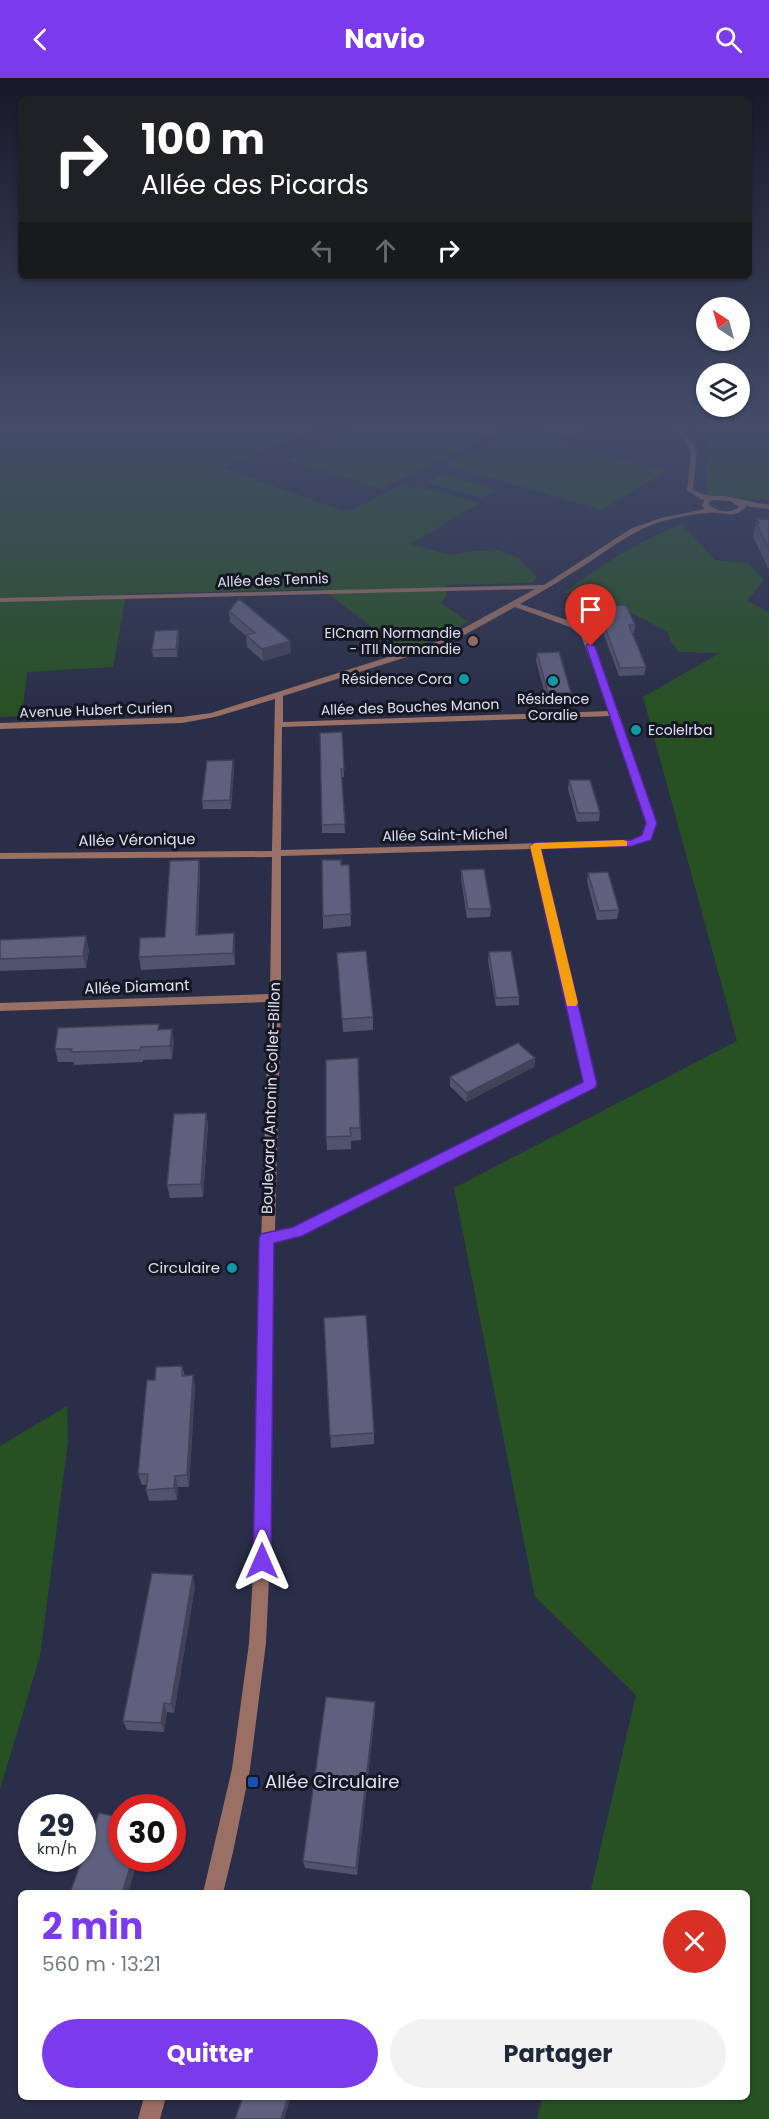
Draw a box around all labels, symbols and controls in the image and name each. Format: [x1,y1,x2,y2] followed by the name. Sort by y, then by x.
[344,20,425,57] text: Navio
[24,23,57,56] icon: back
[712,23,745,56] icon: search
[141,110,265,169] text: 100 m
[42,120,120,198] icon: right
[141,166,369,203] text: Allée des Picards
[306,234,339,267] icon: left
[369,234,402,267] icon: ahead
[432,234,465,267] icon: right
[696,297,750,351] north arrow
[696,297,750,417] map controls
[696,363,750,417] button: layers
[217,568,329,592] street label: Allée des Tennis
[565,584,616,646] pin
[574,593,607,626] icon: arrive
[325,623,461,659] place label: EICnam Normandie - ITII Normandie
[466,634,480,648] marker: EICnam Normandie - ITII Normandie
[342,669,452,689] place label: Résidence Cora
[457,672,471,686] marker: Résidence Cora
[546,674,560,688] marker: Résidence Coralie
[517,689,589,725] place label: Résidence Coralie
[320,694,500,720] street label: Allée des Bouches Manon
[19,697,173,723] street label: Avenue Hubert Curien
[648,720,712,740] place label: Ecolelrba
[629,723,643,737] marker: Ecolelrba
[382,824,508,846] street label: Allée Saint-Michel
[78,828,196,851] street label: Allée Véronique
[84,974,190,999] street label: Allée Diamant
[256,981,285,1214] street label: Boulevard Antonin Collet-Billon
[148,1257,220,1278] place label: Circulaire
[225,1261,239,1275] marker: Circulaire
[230,1529,294,1593] position arrow
[265,1769,400,1794] place label: Allée Circulaire
[246,1775,260,1789] marker: Allée Circulaire
[108,1794,186,1872] speed limit sign: 30
[39,1804,75,1847] text: 29
[37,1838,77,1859] text: km/h
[42,1901,143,1952] text: 2 min
[663,1910,726,1973] button: close
[42,1950,161,1978] text: 560 m · 13:21
[42,2019,378,2088] button: Quitter
[390,2019,726,2088] button: Partager

